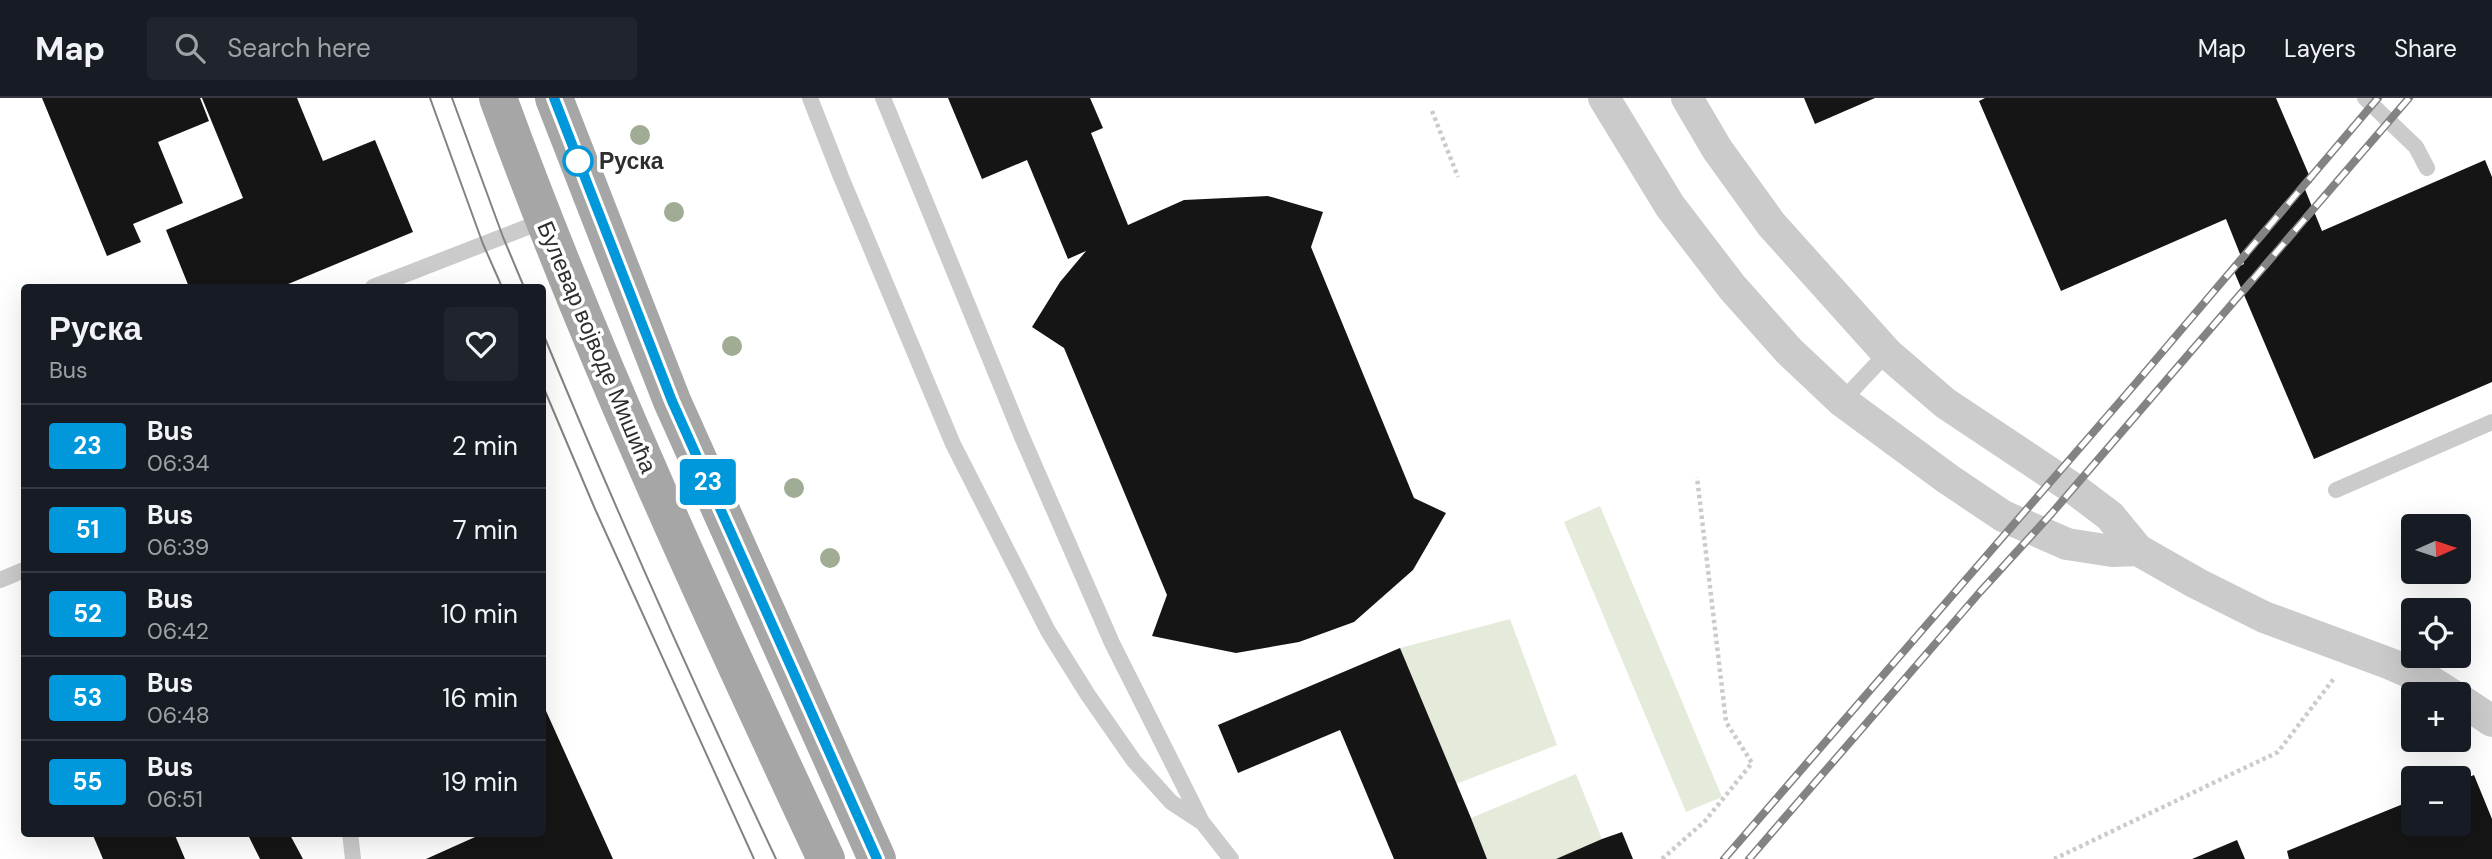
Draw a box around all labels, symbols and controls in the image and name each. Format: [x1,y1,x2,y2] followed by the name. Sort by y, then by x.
[147,17,637,80] search box
[35,27,105,70] text: Map
[171,29,209,67] icon: search
[227,31,371,65] text: Search here
[2198,33,2246,64] text: Map
[2284,33,2356,64] text: Layers
[2394,33,2457,64] text: Share
[563,146,593,176] marker: Руска
[599,146,664,176] place label: Руска
[530,217,664,478] street label: Булевар војводе Мишића
[49,307,142,350] text: Руска
[444,307,518,381] button: heart
[49,355,88,385] text: Bus
[147,414,193,448] text: Bus
[452,429,518,463] text: 2 min
[73,430,102,461] text: 23
[147,448,209,478] text: 06:34
[676,459,740,505] line badge: 23
[694,466,722,497] text: 23
[147,498,193,532] text: Bus
[453,513,518,547] text: 7 min
[76,514,99,545] text: 51
[2401,514,2471,584] north arrow
[2401,514,2471,836] map controls
[147,532,209,562] text: 06:39
[147,582,193,616] text: Bus
[441,597,518,631] text: 10 min
[73,598,102,629] text: 52
[2401,598,2471,668] button: locate
[147,616,209,646] text: 06:42
[147,666,193,700] text: Bus
[442,681,518,715] text: 16 min
[73,682,102,713] text: 53
[2401,682,2471,752] button: +
[147,700,210,730] text: 06:48
[147,750,193,784] text: Bus
[442,765,518,799] text: 19 min
[73,766,102,797] text: 55
[2401,766,2471,836] button: −
[147,784,203,814] text: 06:51

